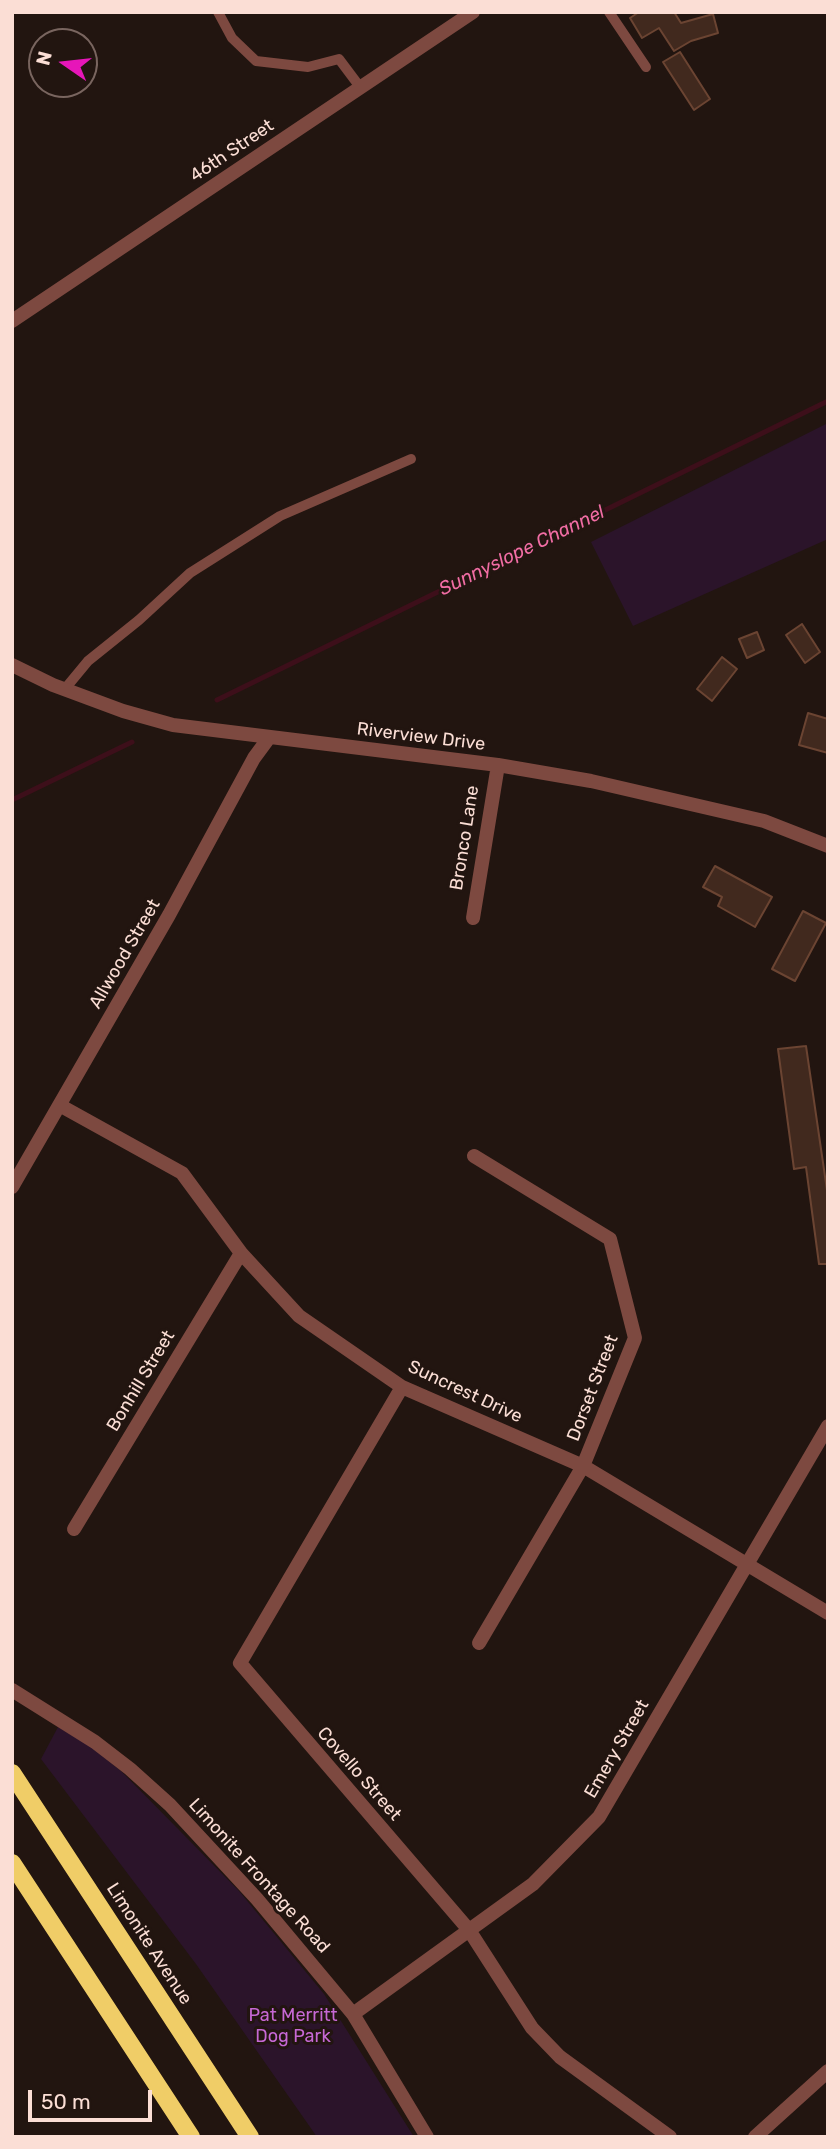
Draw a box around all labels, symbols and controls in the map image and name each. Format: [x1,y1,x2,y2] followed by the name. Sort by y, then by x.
[28,28,98,98] north arrow
[31,49,57,68] text: N
[186,115,278,187] street label: 46th Street
[435,501,609,601] water label: Sunnyslope Channel
[356,718,486,756] street label: Riverview Drive
[446,784,484,892] street label: Bronco Lane
[85,895,165,1013] street label: Allwood Street
[102,1327,180,1435] street label: Bonhill Street
[563,1332,623,1444] street label: Dorset Street
[404,1356,526,1428] street label: Suncrest Drive
[580,1696,654,1802] street label: Emery Street
[312,1723,406,1825] street label: Covello Street
[184,1794,334,1958] street label: Limonite Frontage Road
[102,1879,196,2009] street label: Limonite Avenue
[248,2005,338,2048] park label: Pat Merritt Dog Park
[32,2076,156,2120] scale bar
[41,2089,91,2114] text: 50 m

